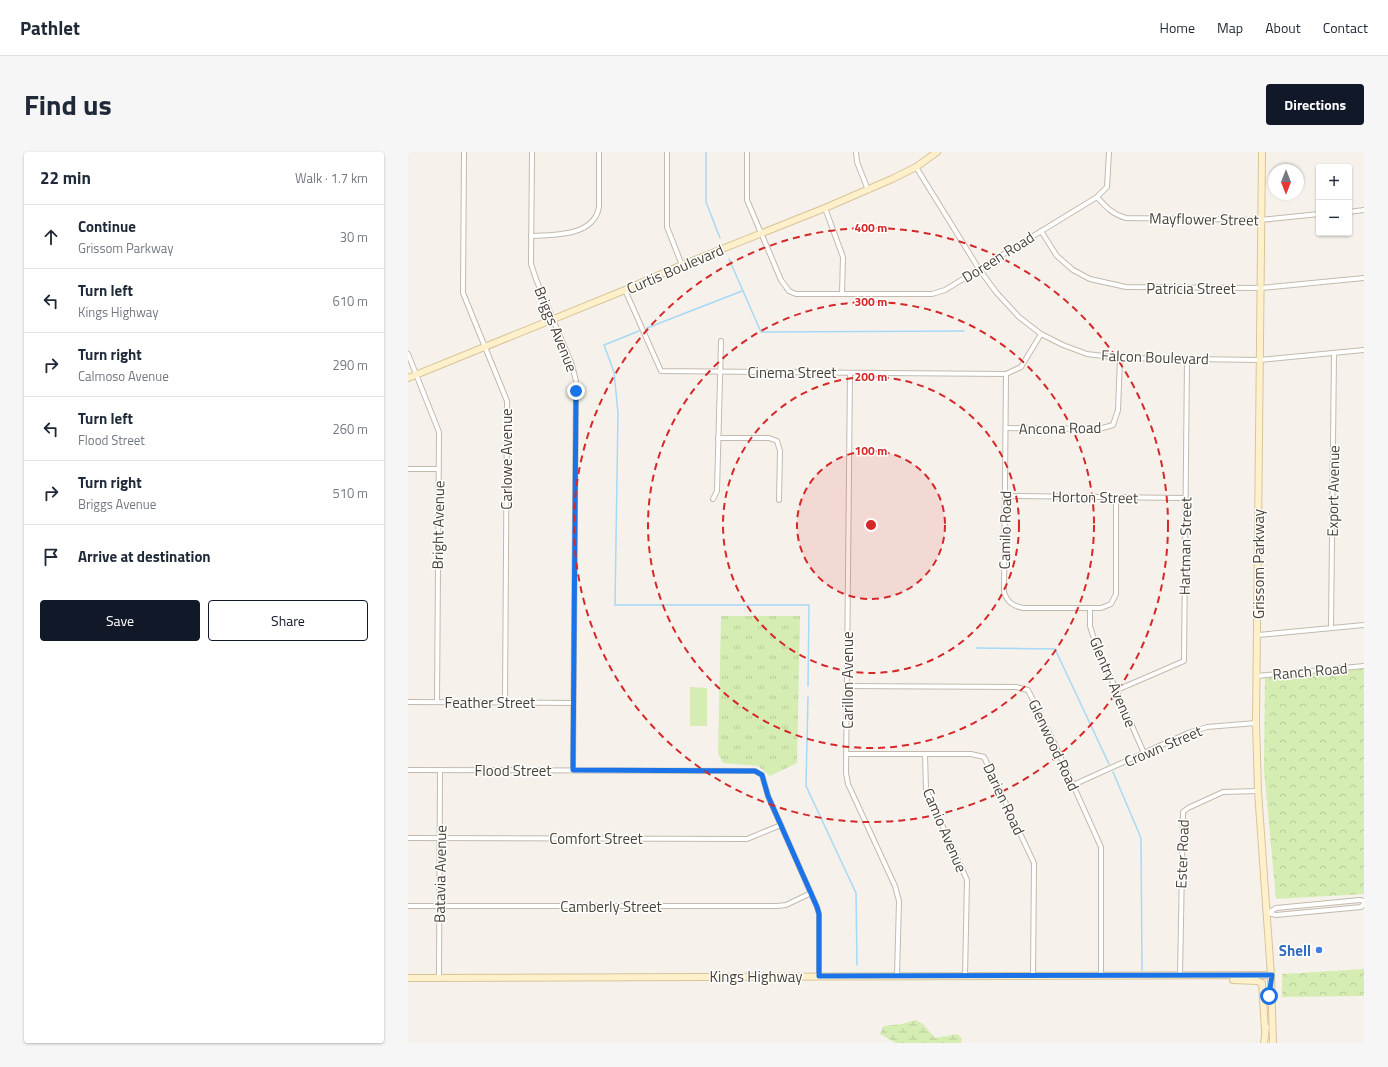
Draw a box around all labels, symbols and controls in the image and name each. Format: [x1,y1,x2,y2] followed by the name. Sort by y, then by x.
[20,13,80,42] text: Pathlet
[1160,17,1195,38] text: Home
[1217,17,1243,38] text: Map
[1265,17,1301,38] text: About
[1323,17,1368,38] text: Contact
[24,83,112,126] text: Find us
[1266,84,1364,125] button: Directions
[1268,164,1304,200] north arrow
[1316,164,1352,236] map controls
[1316,164,1352,200] button: +
[40,165,91,191] text: 22 min
[295,168,368,188] text: Walk · 1.7 km
[1316,200,1352,236] button: −
[1149,207,1260,231] street label: Mayflower Street
[78,215,136,238] text: Continue
[855,218,887,237] text: 400 m
[40,226,62,248] icon: ahead
[957,226,1039,288] street label: Doreen Road
[340,227,368,247] text: 30 m
[78,238,174,258] text: Grissom Parkway
[623,238,727,300] street label: Curtis Boulevard
[1146,277,1236,300] street label: Patricia Street
[78,279,133,302] text: Turn left
[528,283,584,375] street label: Briggs Avenue
[40,290,62,312] icon: left
[332,291,368,311] text: 610 m
[855,292,887,311] text: 300 m
[78,302,159,322] text: Kings Highway
[78,343,142,366] text: Turn right
[1101,344,1209,370] street label: Falcon Boulevard
[40,354,62,376] icon: right
[332,355,368,375] text: 290 m
[747,361,837,384] street label: Cinema Street
[78,366,169,386] text: Calmoso Avenue
[855,367,887,386] text: 200 m
[567,382,585,400] route end
[78,407,133,430] text: Turn left
[495,408,518,510] street label: Carlowe Avenue
[1018,416,1102,440] street label: Ancona Road
[40,418,62,440] icon: left
[332,419,368,439] text: 260 m
[78,430,145,450] text: Flood Street
[855,441,887,460] text: 100 m
[1321,445,1345,537] street label: Export Avenue
[78,471,142,494] text: Turn right
[426,480,450,570] street label: Bright Avenue
[40,482,62,504] icon: right
[332,483,368,503] text: 510 m
[1052,485,1139,509] street label: Horton Street
[993,490,1017,570] street label: Camilo Road
[78,494,156,514] text: Briggs Avenue
[1173,496,1197,595] street label: Hartman Street
[1247,509,1270,619] street label: Grissom Parkway
[864,518,878,532] centre of rings
[78,545,211,568] text: Arrive at destination
[40,546,62,568] icon: arrive
[40,600,200,641] button: Save
[208,600,368,641] button: Share
[836,631,859,729] street label: Carillon Avenue
[1084,633,1142,731] street label: Glentry Avenue
[1272,656,1348,686] street label: Ranch Road
[445,691,536,714] street label: Feather Street
[1023,695,1085,795] street label: Glenwood Road
[1121,719,1206,773] street label: Crown Street
[474,759,552,782] street label: Flood Street
[977,759,1031,839] street label: Darien Road
[917,784,973,876] street label: Camio Avenue
[1169,819,1195,889] street label: Ester Road
[428,825,452,923] street label: Batavia Avenue
[549,827,644,850] street label: Comfort Street
[560,895,663,918] street label: Camberly Street
[1279,939,1311,962] place label: Shell
[1314,945,1324,955] marker: Shell
[709,965,803,988] street label: Kings Highway
[1260,987,1278,1005] route start

